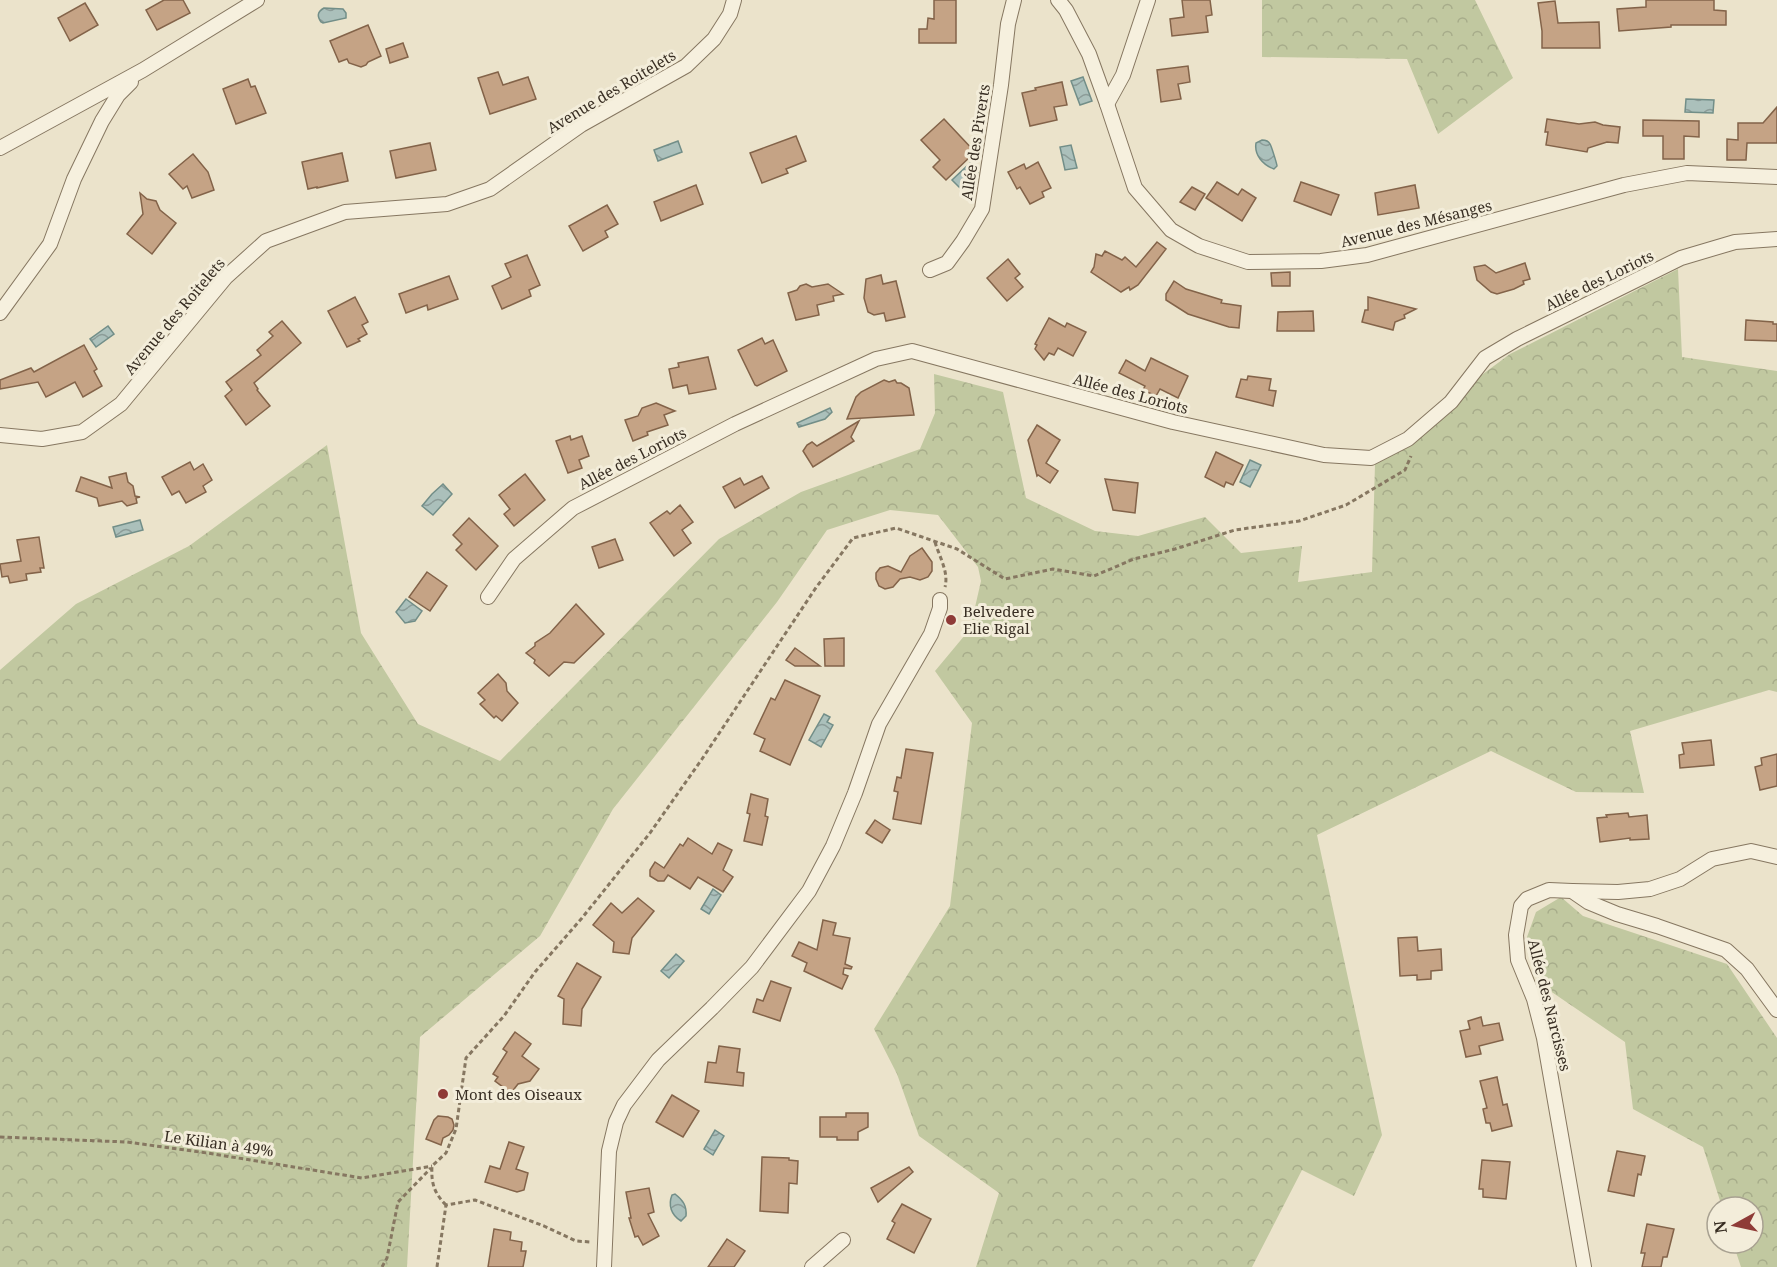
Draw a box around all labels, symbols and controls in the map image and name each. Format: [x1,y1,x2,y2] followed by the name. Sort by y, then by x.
[543,45,679,137] street label: Avenue des Roitelets
[956,82,994,202] street label: Allée des Piverts
[1338,194,1494,251] street label: Avenue des Mésanges
[1541,245,1657,315] street label: Allée des Loriots
[119,253,229,379] street label: Avenue des Roitelets
[1071,368,1191,418] street label: Allée des Loriots
[575,422,689,494] street label: Allée des Loriots
[963,601,1035,638] place label: Belvedere Elie Rigal
[944,613,958,627] marker: Belvedere Elie Rigal
[1524,937,1576,1073] street label: Allée des Narcisses
[455,1084,582,1104] place label: Mont des Oiseaux
[436,1087,450,1101] marker: Mont des Oiseaux
[163,1125,275,1161] street label: Le Kilian à 49%
[1705,1195,1765,1255] north arrow
[1708,1219,1732,1235] text: N

